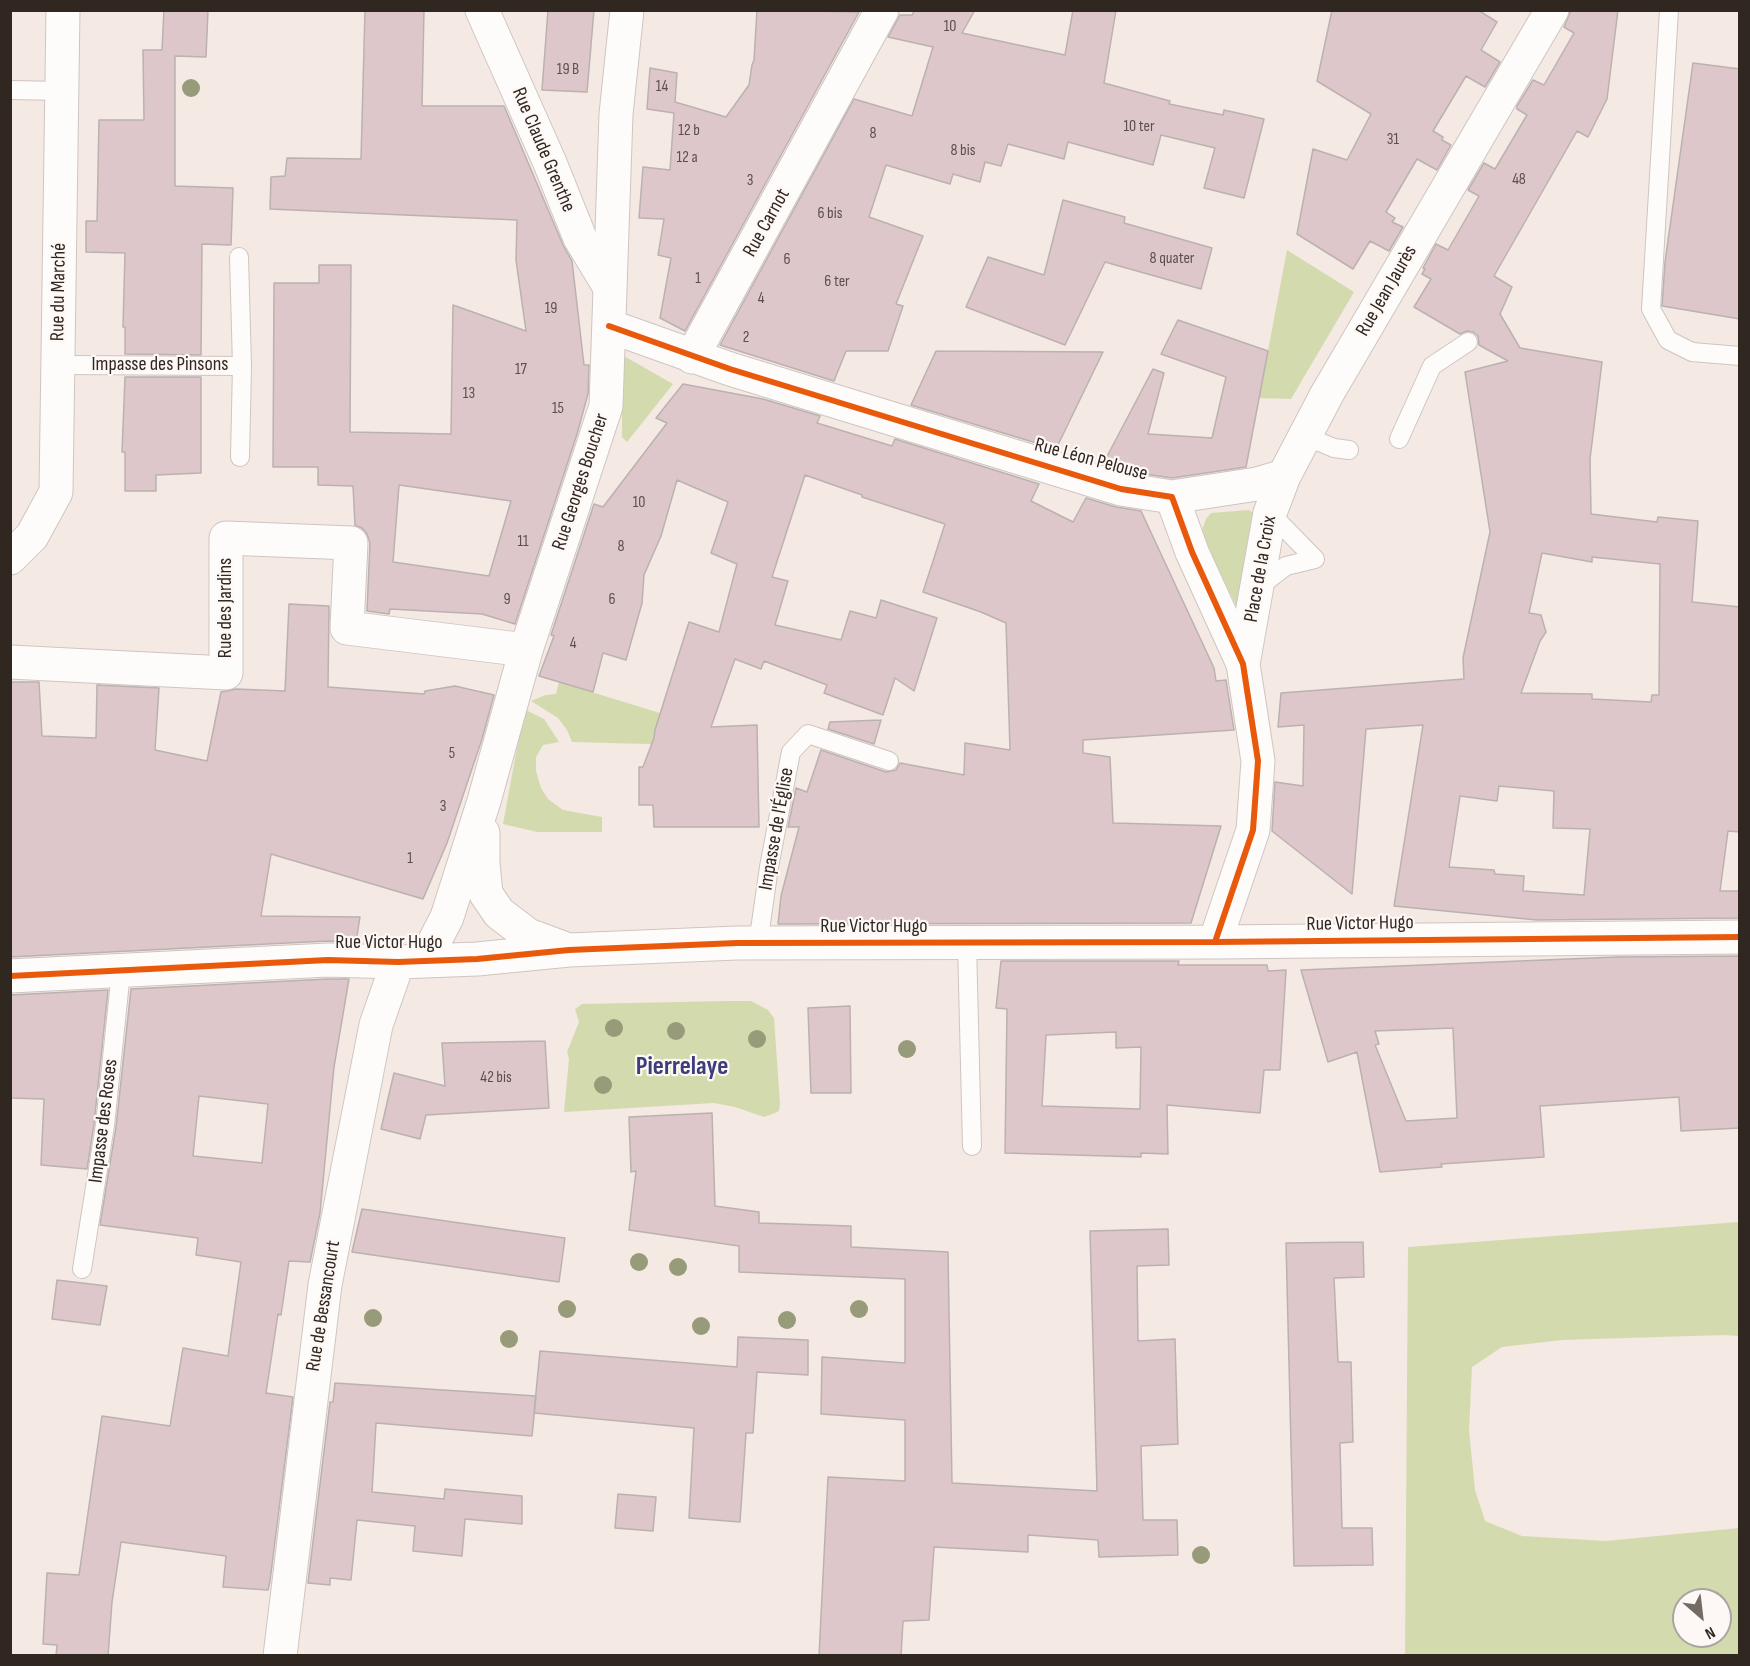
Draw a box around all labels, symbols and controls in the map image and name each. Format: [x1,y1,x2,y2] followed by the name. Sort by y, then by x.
[944,17,956,37] house number: 10
[557,60,579,80] house number: 19 B
[656,77,668,97] house number: 14
[506,84,580,216] street label: Rue Claude Grenthe
[1123,117,1155,137] house number: 10 ter
[678,121,700,141] house number: 12 b
[869,124,877,144] house number: 8
[1387,130,1399,150] house number: 31
[951,141,975,161] house number: 8 bis
[676,148,698,168] house number: 12 a
[1512,170,1526,190] house number: 48
[747,171,753,191] house number: 3
[738,185,796,261] street label: Rue Carnot
[818,204,842,224] house number: 6 bis
[1351,241,1423,341] street label: Rue Jean Jaurès
[46,243,72,341] street label: Rue du Marché
[1150,249,1194,269] house number: 8 quater
[783,250,791,270] house number: 6
[695,269,701,289] house number: 1
[824,272,850,292] house number: 6 ter
[758,289,764,309] house number: 4
[545,299,557,319] house number: 19
[743,328,749,348] house number: 2
[92,353,228,377] street label: Impasse des Pinsons
[515,360,527,380] house number: 17
[463,384,475,404] house number: 13
[552,399,564,419] house number: 15
[548,410,614,554] street label: Rue Georges Boucher
[1032,433,1150,487] street label: Rue Léon Pelouse
[633,493,645,513] house number: 10
[1240,514,1282,624] street label: Place de la Croix
[517,532,529,552] house number: 11
[617,537,625,557] house number: 8
[214,558,238,658] street label: Rue des Jardins
[503,590,511,610] house number: 9
[608,590,616,610] house number: 6
[570,634,576,654] house number: 4
[449,744,455,764] house number: 5
[754,766,800,892] street label: Impasse de l'Église
[440,797,446,817] house number: 3
[407,849,413,869] house number: 1
[1306,911,1414,937] street label: Rue Victor Hugo
[820,915,928,939] street label: Rue Victor Hugo
[335,931,443,955] street label: Rue Victor Hugo
[636,1051,728,1083] district label: Pierrelaye
[84,1058,124,1184] street label: Impasse des Roses
[480,1068,512,1088] house number: 42 bis
[302,1239,346,1373] street label: Rue de Bessancourt
[1672,1588,1732,1648] north arrow
[1702,1622,1718,1643] text: N

